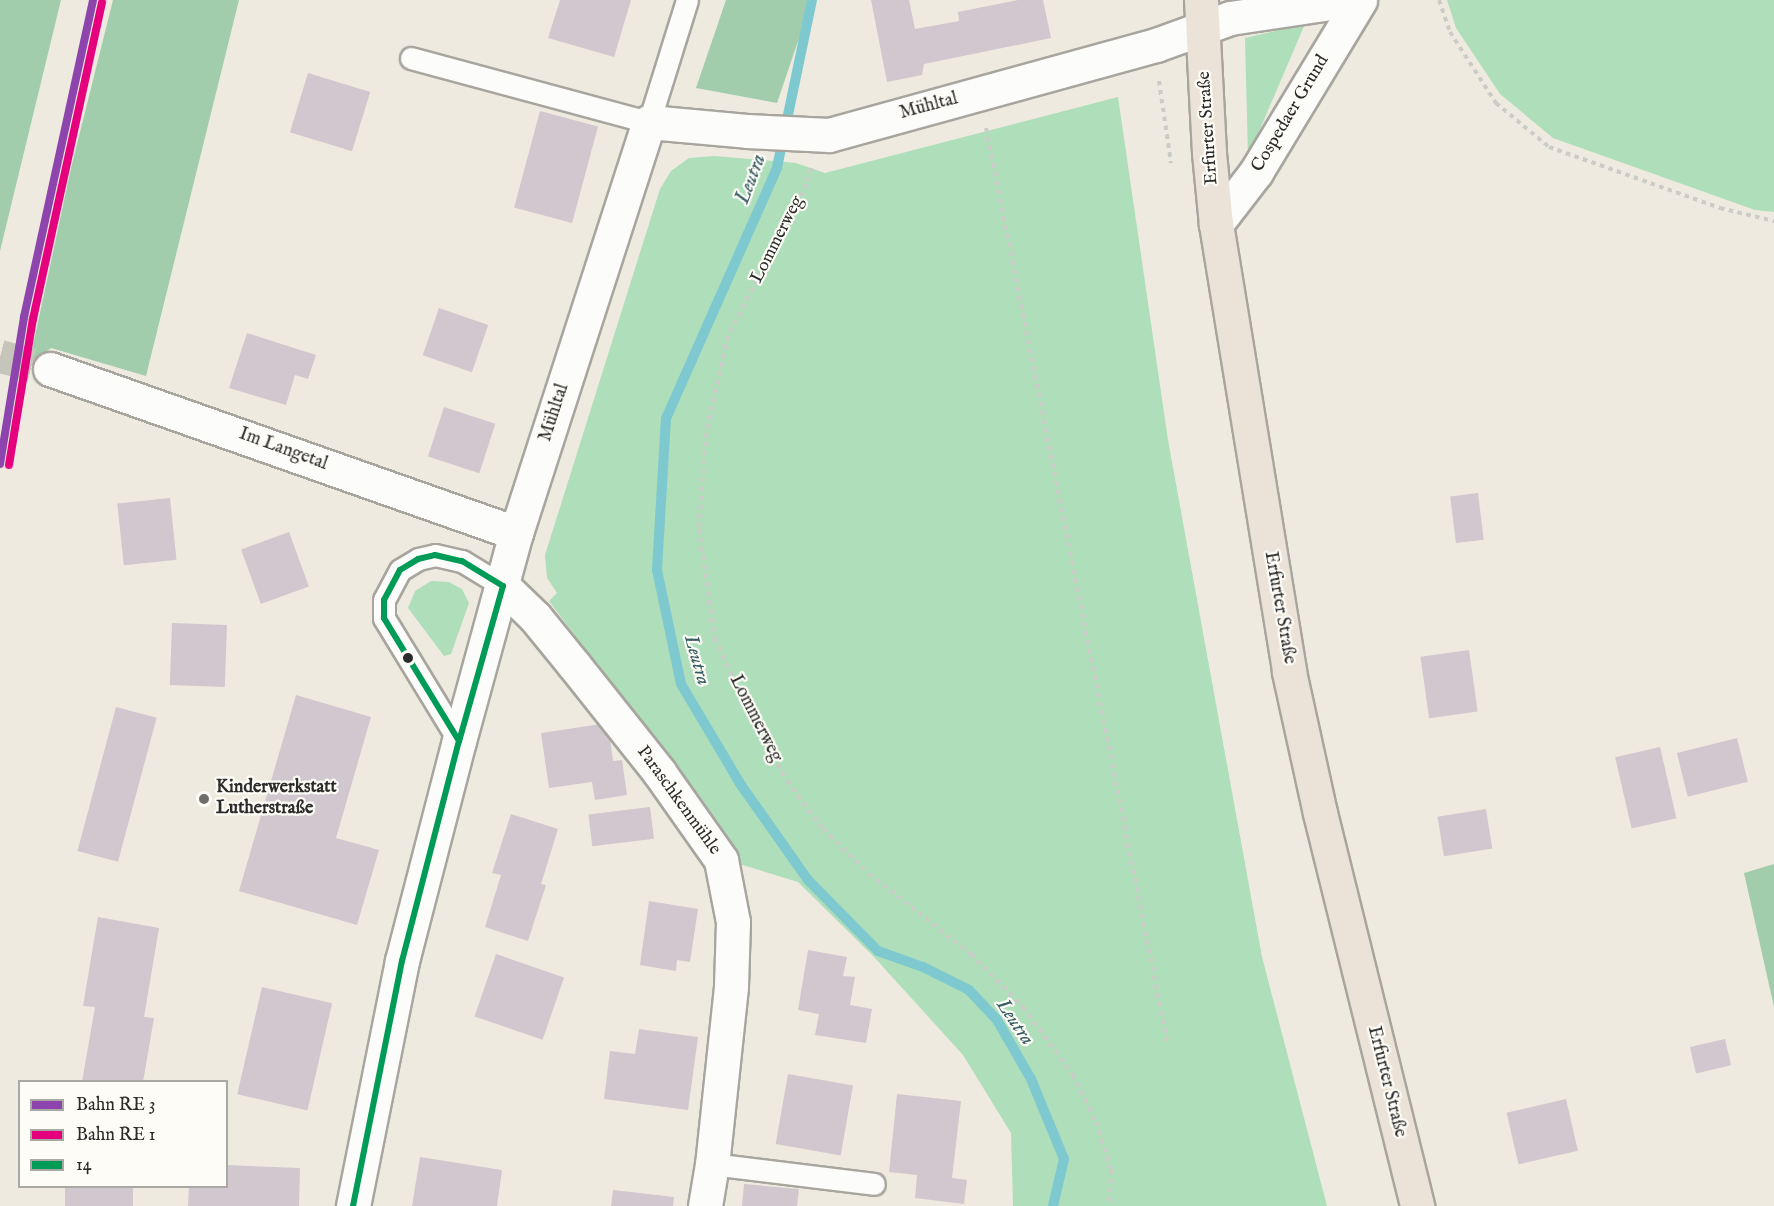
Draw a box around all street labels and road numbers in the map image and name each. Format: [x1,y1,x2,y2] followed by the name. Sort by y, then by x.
[1248,52,1334,176] street label: Cospedaer Grund
[1194,70,1224,186] street label: Erfurter Straße
[897,89,961,125] street label: Mühltal
[747,193,809,287] street label: Lommerweg
[536,381,574,445] street label: Mühltal
[236,424,330,476] street label: Im Langetal
[1258,550,1300,666] street label: Erfurter Straße
[724,672,786,766] street label: Lommerweg
[631,742,725,860] street label: Paraschkenmühle
[1362,1024,1410,1140] street label: Erfurter Straße

